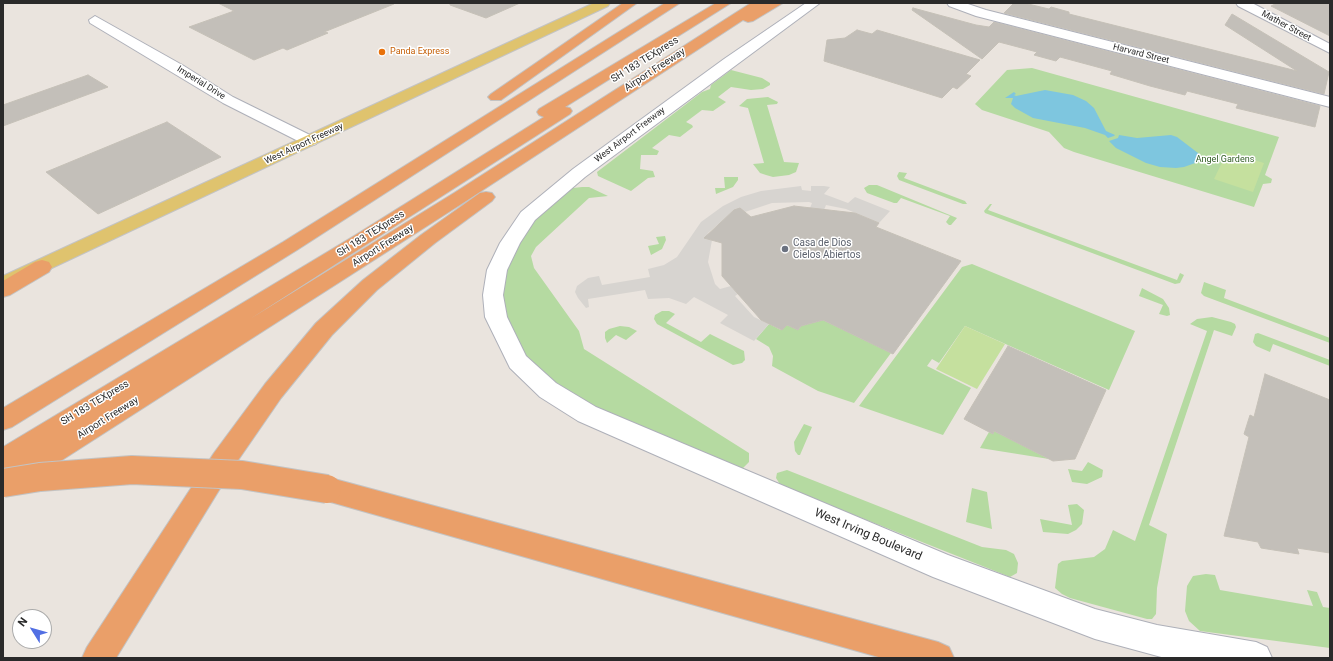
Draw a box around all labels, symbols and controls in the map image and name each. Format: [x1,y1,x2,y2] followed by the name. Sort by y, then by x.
[1259,8,1313,44] street label: Mather Street
[609,34,681,86] street label: SH 183 TEXpress
[1112,42,1170,66] street label: Harvard Street
[622,46,688,94] street label: Airport Freeway
[377,47,387,57] marker: Panda Express
[390,47,449,57] place label: Panda Express
[175,64,227,102] street label: Imperial Drive
[593,105,667,165] street label: West Airport Freeway
[263,121,345,167] street label: West Airport Freeway
[1196,155,1254,165] park label: Angel Gardens
[335,208,407,260] street label: SH 183 TEXpress
[350,222,416,270] street label: Airport Freeway
[793,237,861,260] place label: Casa de Dios Cielos Abiertos
[780,244,790,254] marker: Casa de Dios Cielos Abiertos
[59,378,131,428] street label: SH 183 TEXpress
[75,394,141,442] street label: Airport Freeway
[812,506,924,564] street label: West Irving Boulevard
[12,609,52,649] north arrow
[15,615,30,629] text: N

